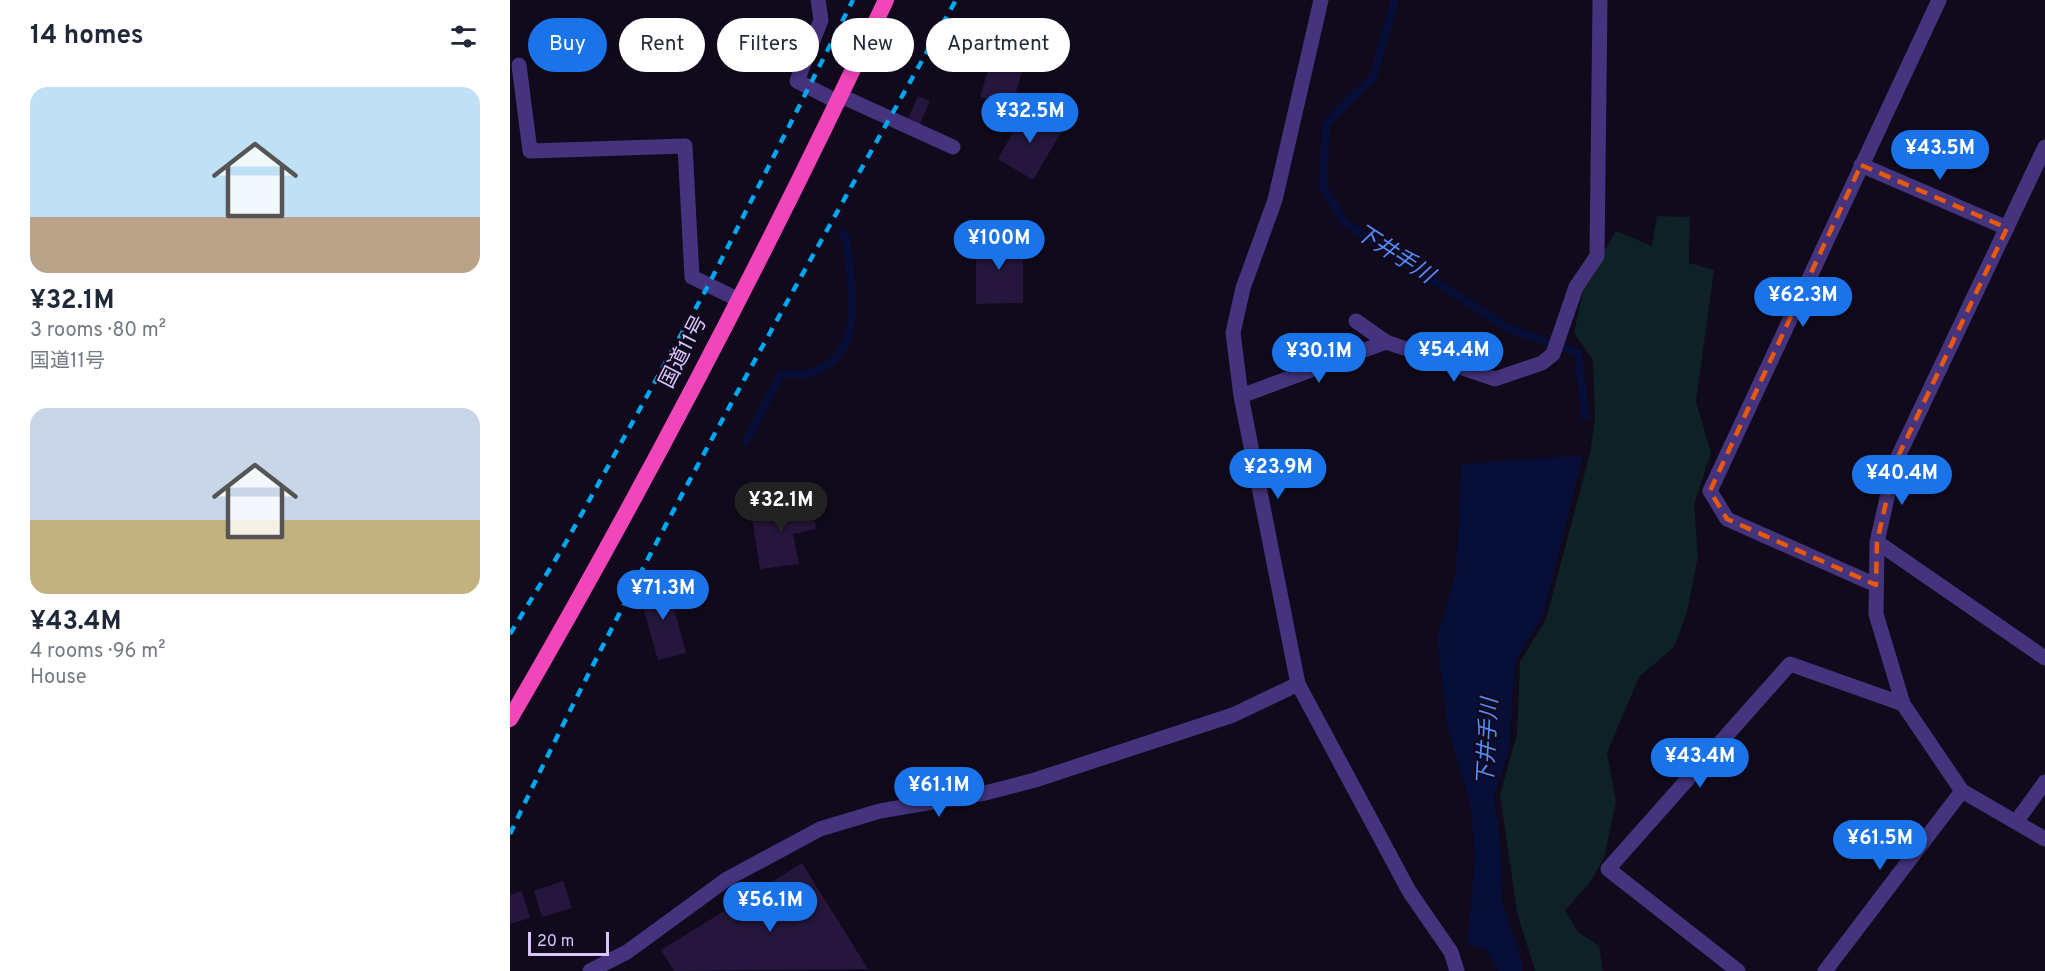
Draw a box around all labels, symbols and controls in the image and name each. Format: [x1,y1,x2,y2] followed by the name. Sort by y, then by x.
[528,18,607,72] chip: Buy
[619,18,705,72] chip: Rent
[717,18,819,72] chip: Filters
[831,18,914,72] chip: New
[926,18,1070,72] chip: Apartment
[30,20,144,53] text: 14 homes
[447,20,480,53] icon: filters
[981,93,1079,144] pin: ¥32.5M
[995,99,1065,125] text: ¥32.5M
[201,126,309,234] icon: home
[1891,130,1989,181] pin: ¥43.5M
[1905,136,1975,162] text: ¥43.5M
[957,220,1041,271] pin: ¥100M
[1350,220,1440,291] water label: 下井手川
[968,226,1030,252] text: ¥100M
[1754,277,1852,328] pin: ¥62.3M
[1768,283,1838,309] text: ¥62.3M
[30,285,114,318] text: ¥32.1M
[654,311,714,393] street label: 国道11号
[30,318,166,344] text: 3 rooms · 80 m²
[1405,332,1503,383] pin: ¥54.4M
[1270,333,1368,384] pin: ¥30.1M
[1418,338,1490,364] text: ¥54.4M
[1286,339,1352,365] text: ¥30.1M
[30,349,105,375] text: 国道11号
[201,447,309,555] icon: home
[1229,449,1327,500] pin: ¥23.9M
[1243,455,1313,481] text: ¥23.9M
[1853,455,1951,506] pin: ¥40.4M
[1866,461,1938,487] text: ¥40.4M
[732,482,830,533] pin: ¥32.1M
[749,488,813,514] text: ¥32.1M
[614,570,712,621] pin: ¥71.3M
[631,576,695,602] text: ¥71.3M
[30,606,122,639] text: ¥43.4M
[30,639,165,665] text: 4 rooms · 96 m²
[30,665,86,691] text: House
[1473,695,1505,787] water label: 下井手川
[1651,738,1749,789] pin: ¥43.4M
[1665,744,1735,770] text: ¥43.4M
[890,767,988,818] pin: ¥61.1M
[908,773,970,799] text: ¥61.1M
[1831,820,1929,871] pin: ¥61.5M
[1847,826,1913,852] text: ¥61.5M
[721,882,819,933] pin: ¥56.1M
[737,888,803,914] text: ¥56.1M
[528,929,609,956] scale bar
[537,932,574,952] text: 20 m

